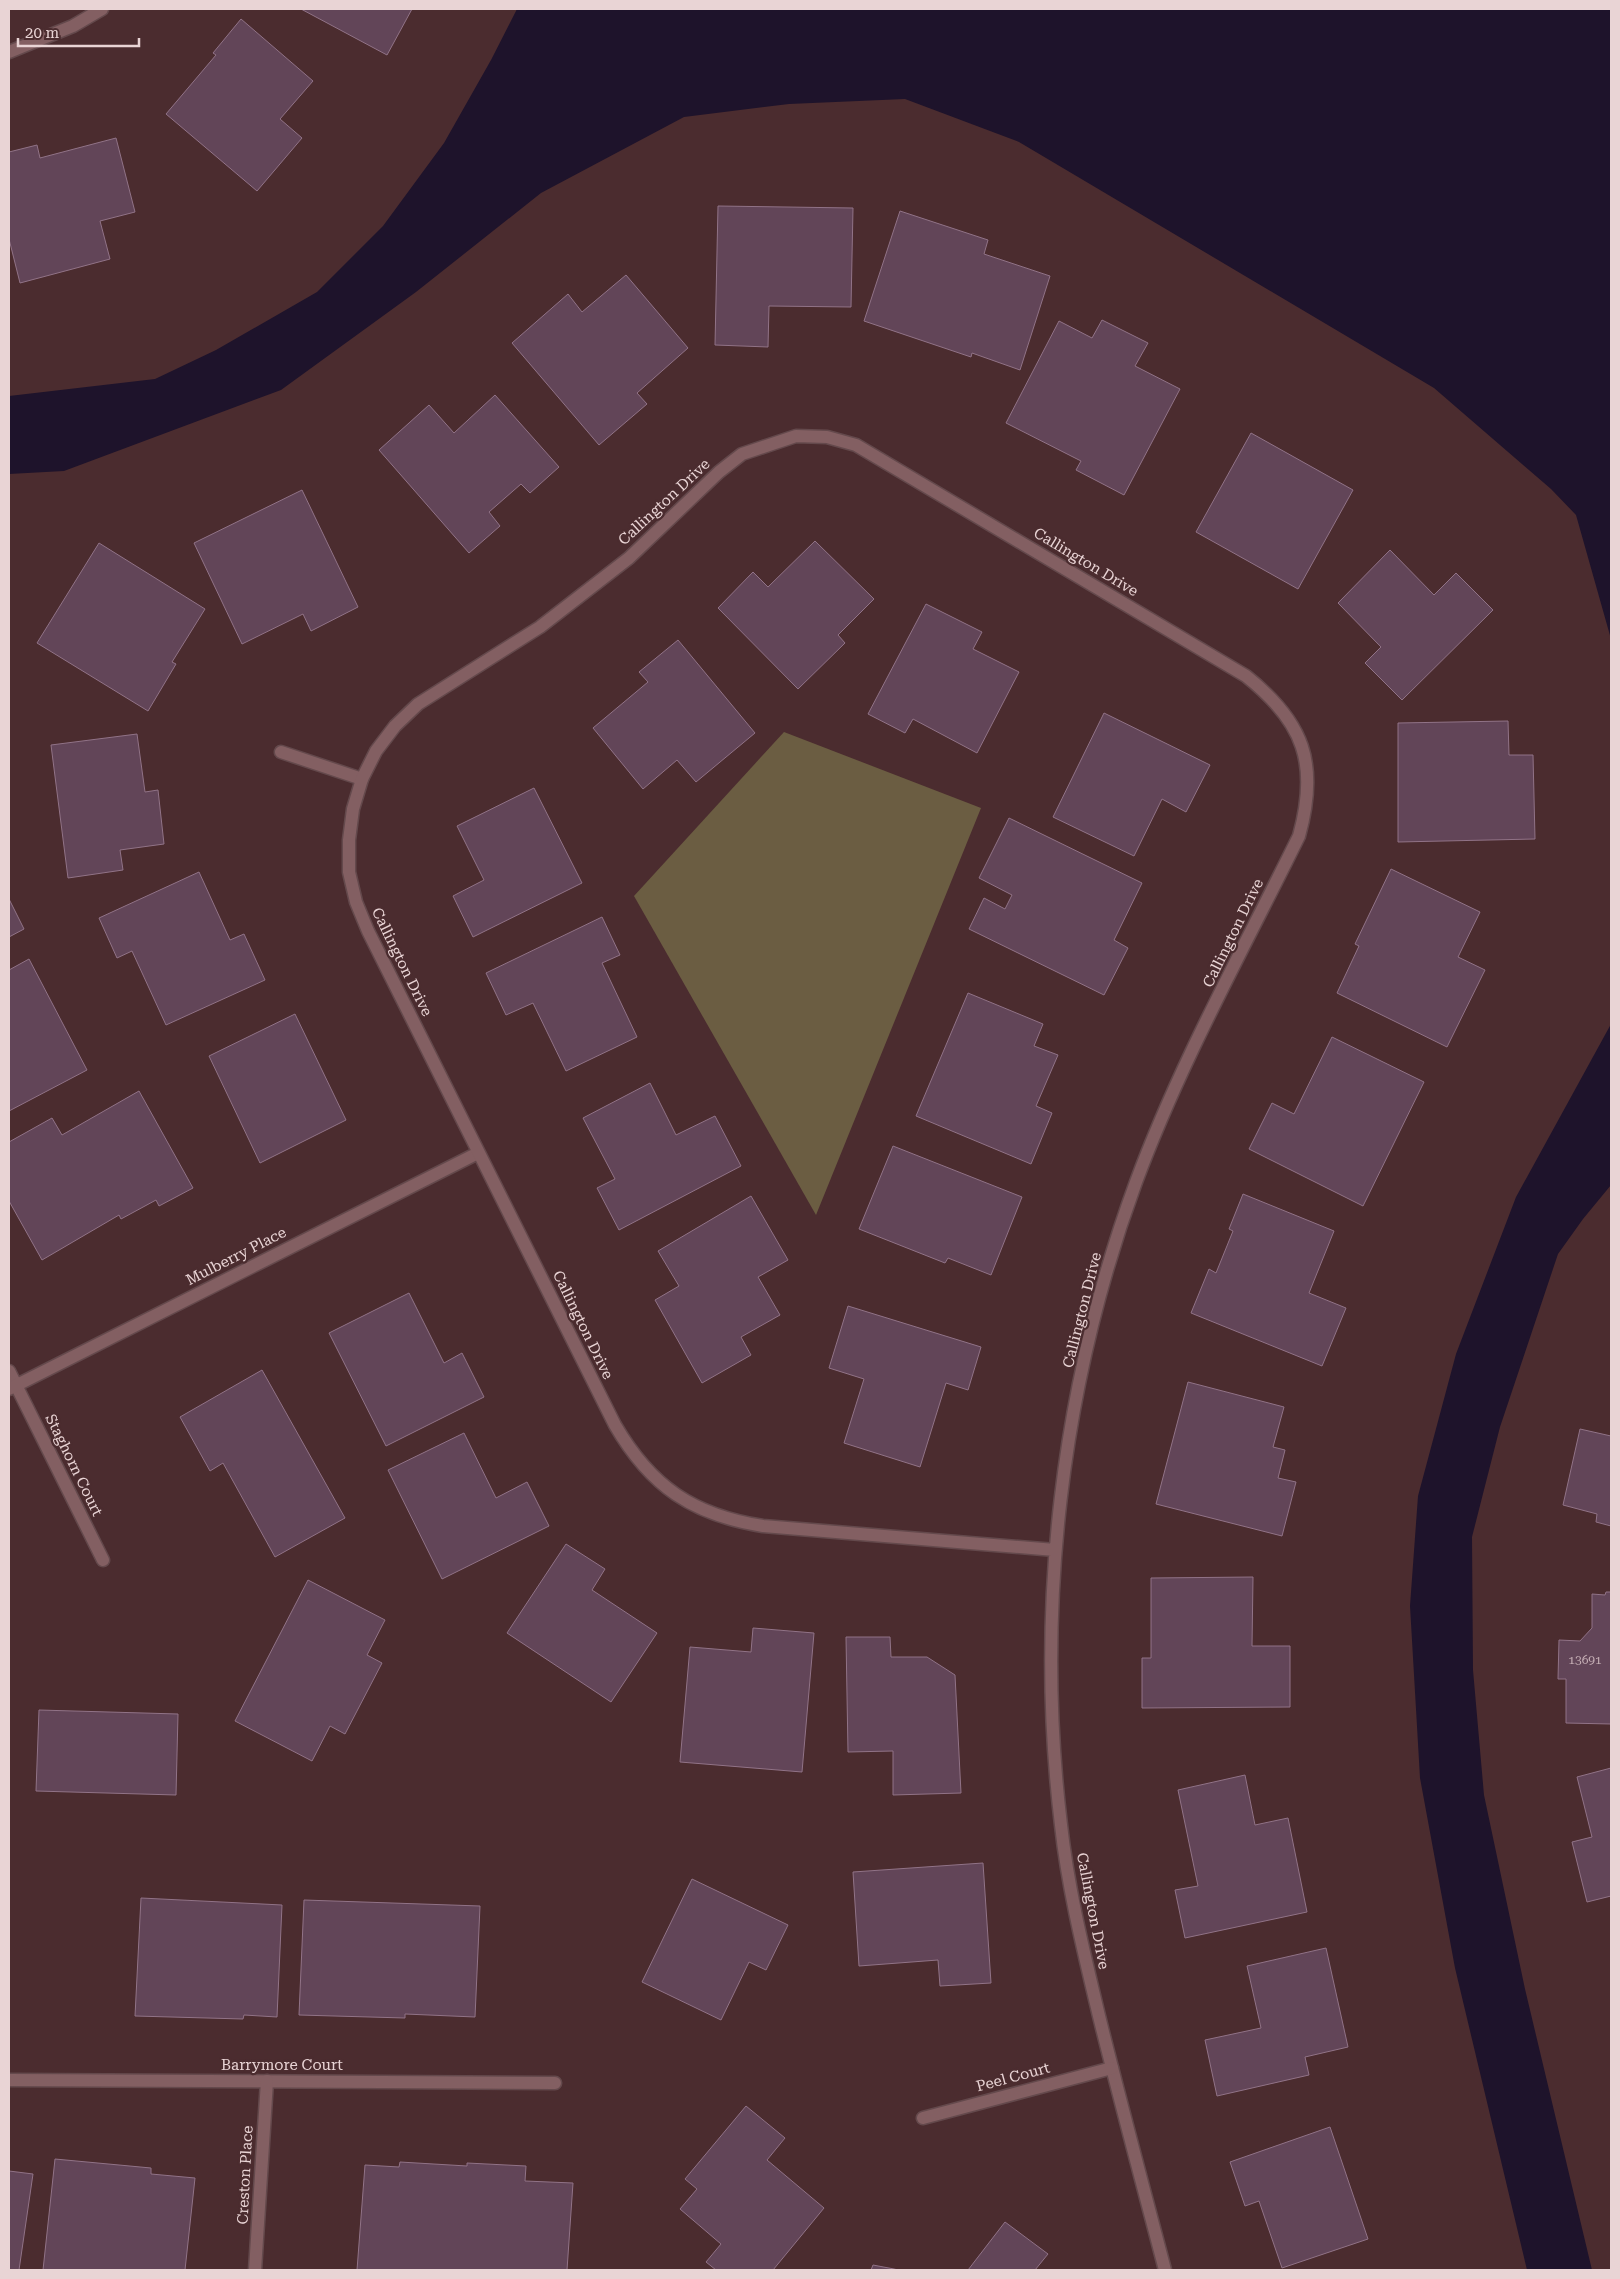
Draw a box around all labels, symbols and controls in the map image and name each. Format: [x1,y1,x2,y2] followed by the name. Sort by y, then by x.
[18,15,139,47] scale bar
[25,24,60,42] text: 20 m
[614,455,714,549] street label: Callington Drive
[1031,524,1141,600] street label: Callington Drive
[1199,876,1267,990] street label: Callington Drive
[368,905,436,1019] street label: Callington Drive
[183,1223,289,1289] street label: Mulberry Place
[1059,1250,1105,1370] street label: Callington Drive
[549,1268,617,1382] street label: Callington Drive
[41,1411,107,1519] street label: Staghorn Court
[1568,1653,1602,1667] house number: 13691
[1073,1851,1113,1971] street label: Callington Drive
[221,2056,343,2074] street label: Barrymore Court
[974,2058,1052,2095] street label: Peel Court
[233,2125,257,2225] street label: Creston Place

